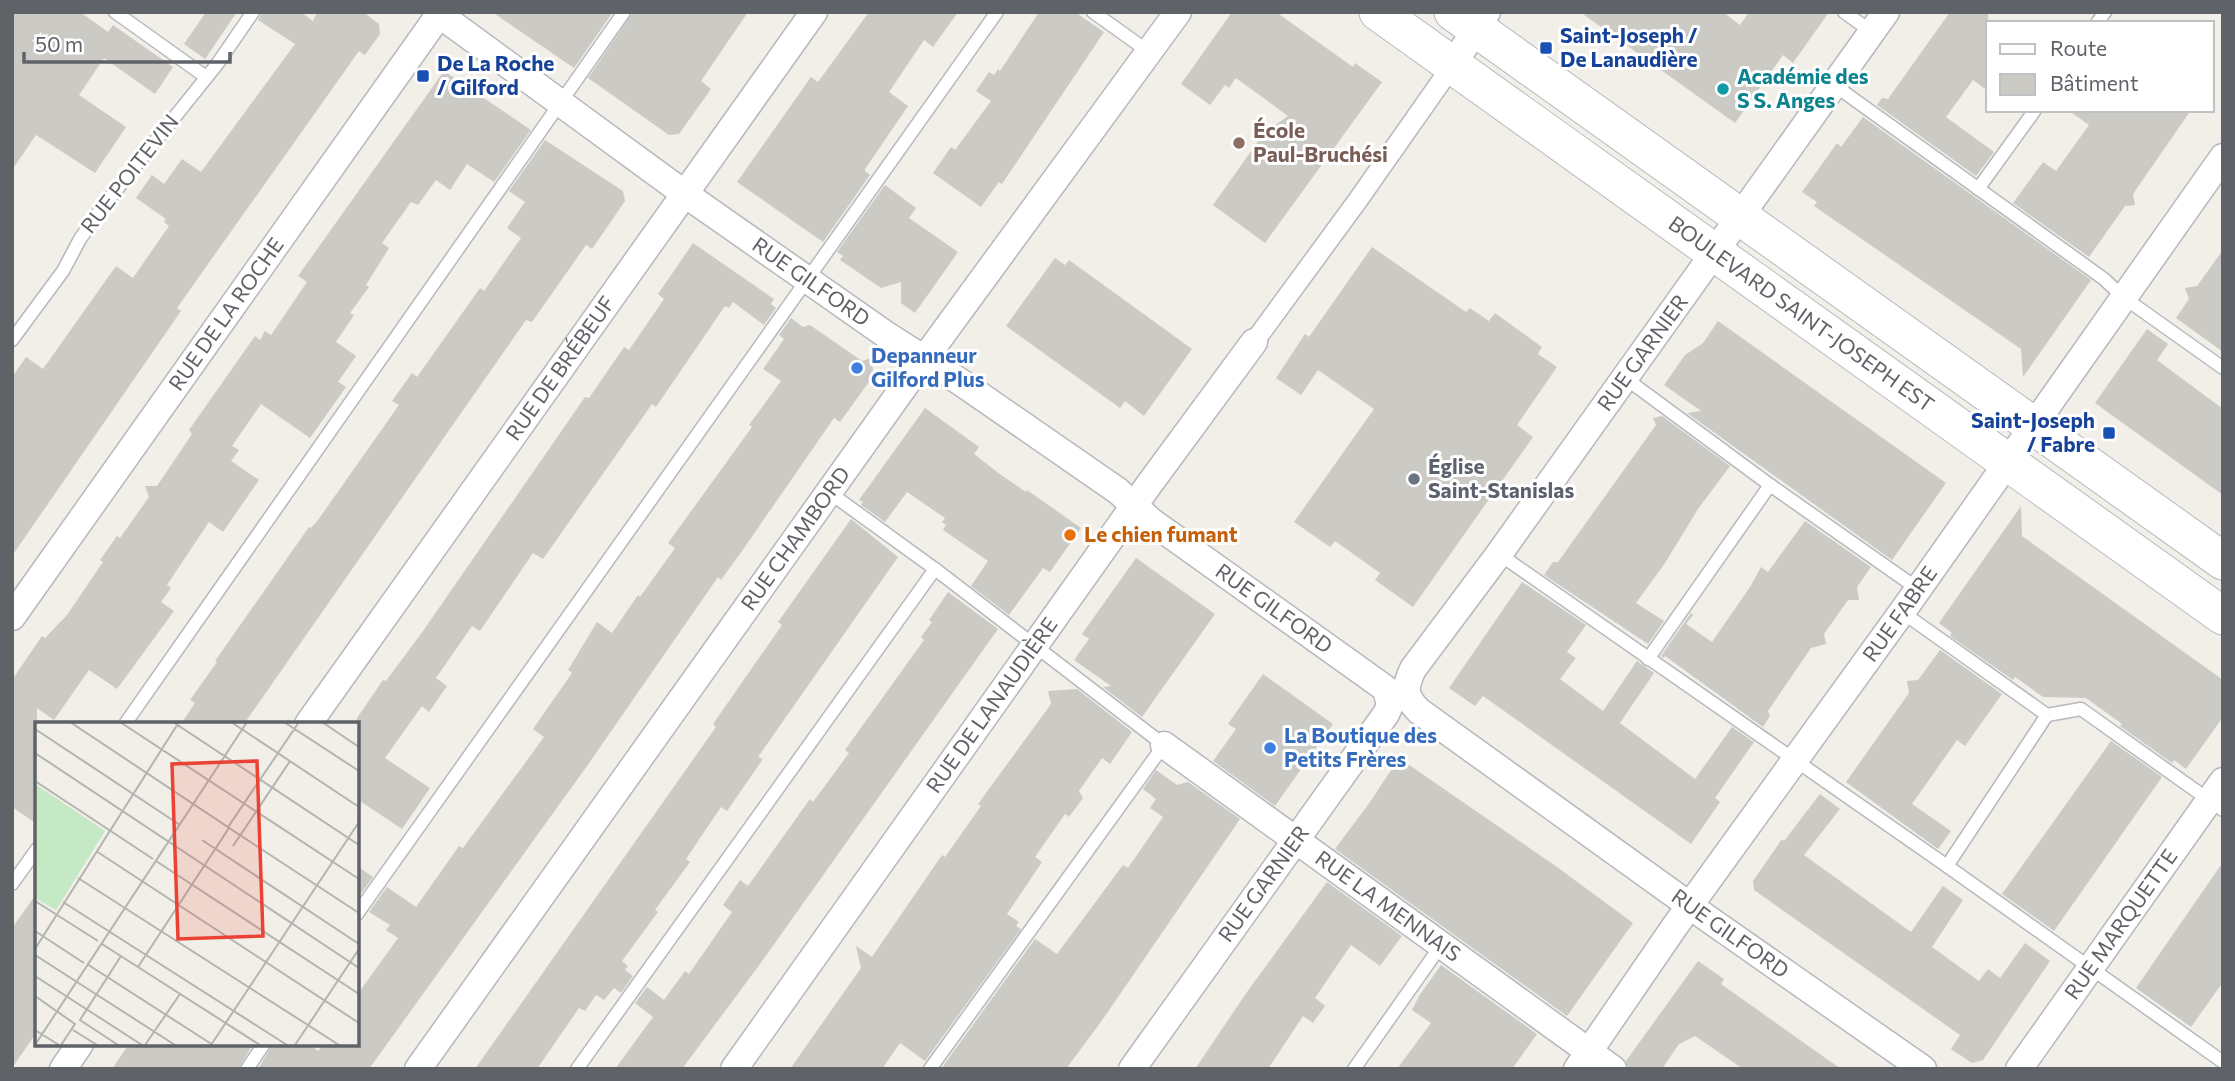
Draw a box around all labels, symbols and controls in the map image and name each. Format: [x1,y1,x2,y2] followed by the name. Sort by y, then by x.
[24,21,231,65] scale bar
[1986,21,2214,112] legend
[1560,22,1698,71] place label: Saint-Joseph / De Lanaudière
[35,31,83,56] text: 50 m
[2050,35,2107,60] text: Route
[1538,40,1554,56] marker: Saint-Joseph / De Lanaudière
[437,50,554,99] place label: De La Roche / Gilford
[1737,63,1869,112] place label: Académie des S S. Anges
[415,68,431,84] marker: De La Roche / Gilford
[2050,70,2139,95] text: Bâtiment
[1715,81,1731,97] marker: Académie des S S. Anges
[75,109,183,237] street label: RUE POITEVIN
[1253,117,1388,166] place label: École Paul-Bruchési
[1231,135,1247,151] marker: École Paul-Bruchési
[1664,210,1939,416] street label: BOULEVARD SAINT-JOSEPH EST
[748,231,875,331] street label: RUE GILFORD
[163,232,288,395] street label: RUE DE LA ROCHE
[1591,289,1692,415] street label: RUE GARNIER
[500,291,619,445] street label: RUE DE BRÉBEUF
[871,342,985,391] place label: Depanneur Gilford Plus
[849,360,865,376] marker: Depanneur Gilford Plus
[1971,407,2095,456] place label: Saint-Joseph / Fabre
[2101,425,2117,441] marker: Saint-Joseph / Fabre
[1428,453,1574,502] place label: Église Saint-Stanislas
[735,461,854,615] street label: RUE CHAMBORD
[1406,471,1422,487] marker: Église Saint-Stanislas
[1084,521,1238,546] place label: Le chien fumant
[1062,527,1078,543] marker: Le chien fumant
[1211,557,1338,658] street label: RUE GILFORD
[1856,561,1941,666] street label: RUE FABRE
[920,612,1062,797] street label: RUE DE LANAUDIÈRE
[35,722,359,1046] inset map
[1284,722,1437,771] place label: La Boutique des Petits Frères
[1262,740,1278,756] marker: La Boutique des Petits Frères
[1212,820,1313,946] street label: RUE GARNIER
[2058,844,2182,1004] street label: RUE MARQUETTE
[1311,845,1466,966] street label: RUE LA MENNAIS
[1667,883,1794,982] street label: RUE GILFORD

